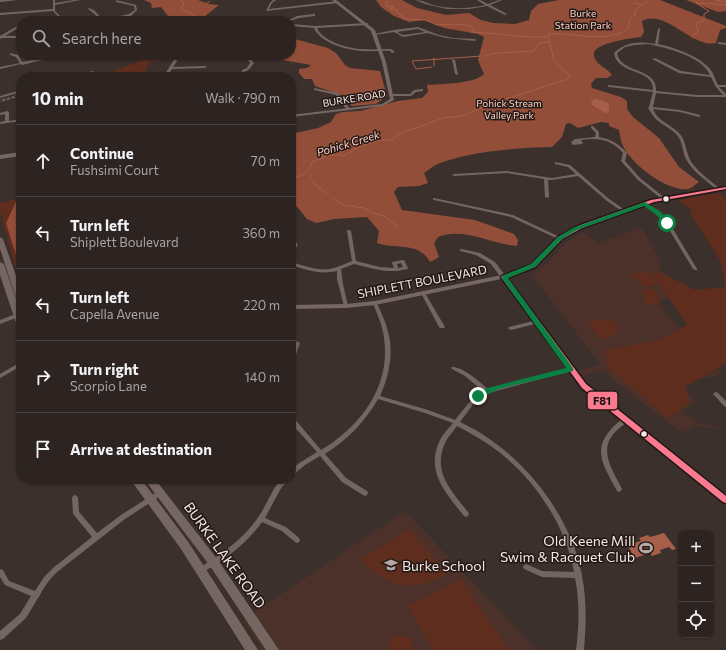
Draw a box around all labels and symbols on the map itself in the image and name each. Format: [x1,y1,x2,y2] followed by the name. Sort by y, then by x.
[555,7,612,31] park label: Burke Station Park
[322,87,386,109] street label: BURKE ROAD
[476,97,542,121] park label: Pohick Stream Valley Park
[315,127,382,159] water label: Pohick Creek
[661,194,671,204] unlabelled marker
[658,214,676,232] route start
[356,262,488,300] street label: SHIPLETT BOULEVARD
[469,387,487,405] route end
[587,391,618,410] line badge: F81
[593,394,611,407] text: F81
[639,429,649,439] unlabelled marker
[181,499,269,611] street label: BURKE LAKE ROAD
[500,532,635,565] place label: Old Keene Mill Swim & Racquet Club
[638,540,654,556] sports icon: Old Keene Mill Swim & Racquet Club
[383,557,399,573] school or university icon: Burke School
[402,557,485,574] place label: Burke School

